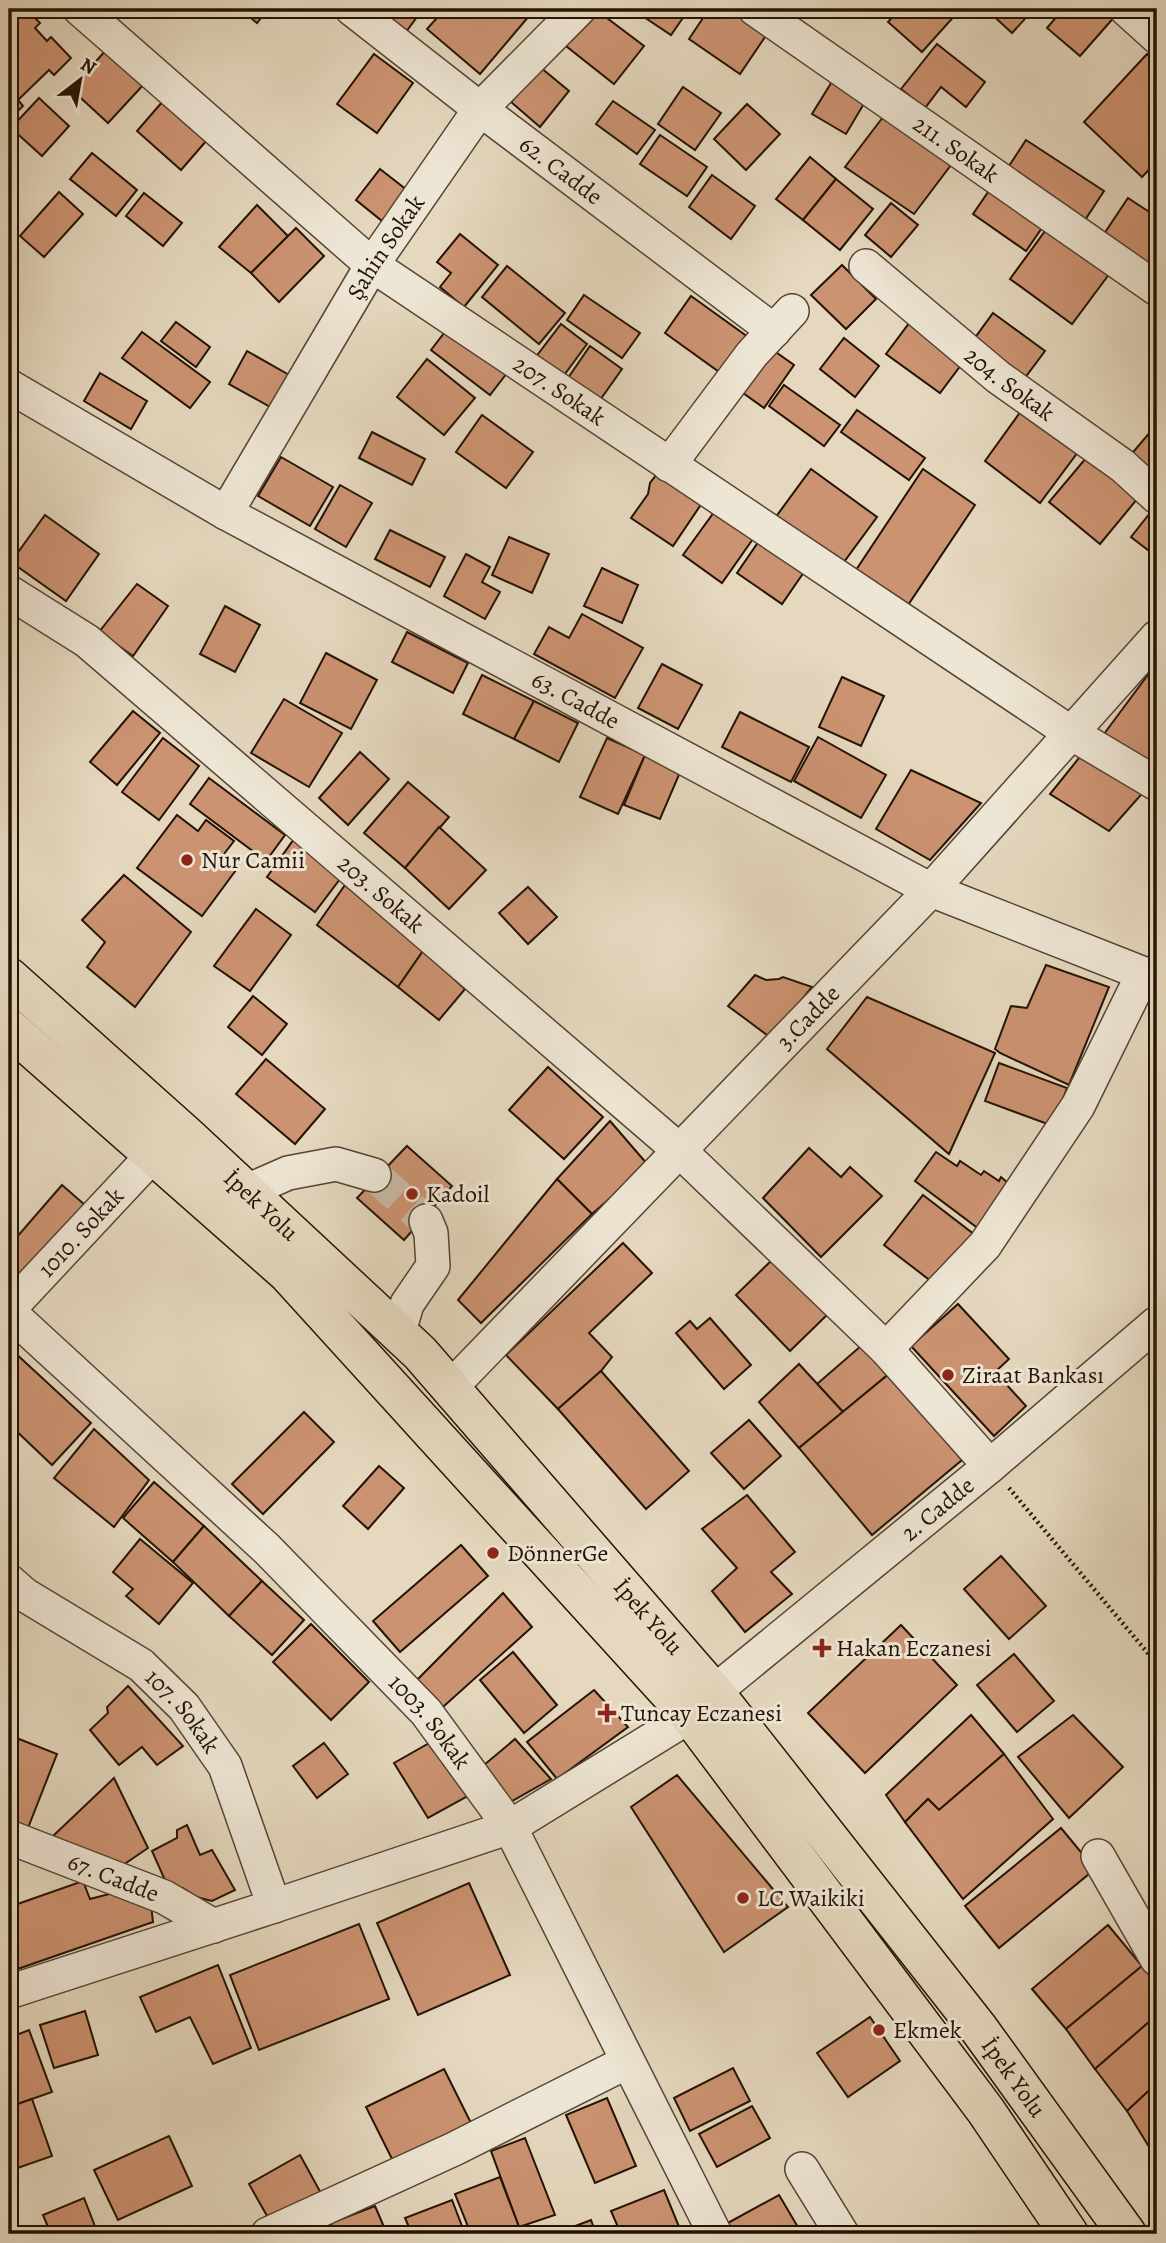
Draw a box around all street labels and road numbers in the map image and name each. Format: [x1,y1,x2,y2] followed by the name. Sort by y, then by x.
[907,108,1006,190] street label: 211. Sokak
[513,128,609,212] street label: 62. Cadde
[339,188,432,306] street label: Şahin Sokak
[958,340,1061,429] street label: 204. Sokak
[507,348,612,433] street label: 207. Sokak
[526,663,625,737] street label: 63. Cadde
[331,848,431,940] street label: 203. Sokak
[769,978,847,1057] street label: 3.Cadde
[217,1162,306,1248] street label: İpek Yolu
[31,1180,131,1284] street label: 1010. Sokak
[894,1469,981,1548] street label: 2. Cadde
[607,1572,691,1662] street label: İpek Yolu
[138,1662,227,1760] street label: 107. Sokak
[382,1667,479,1776] street label: 1003. Sokak
[63,1845,164,1910] street label: 67. Cadde
[974,2031,1054,2124] street label: İpek Yolu

